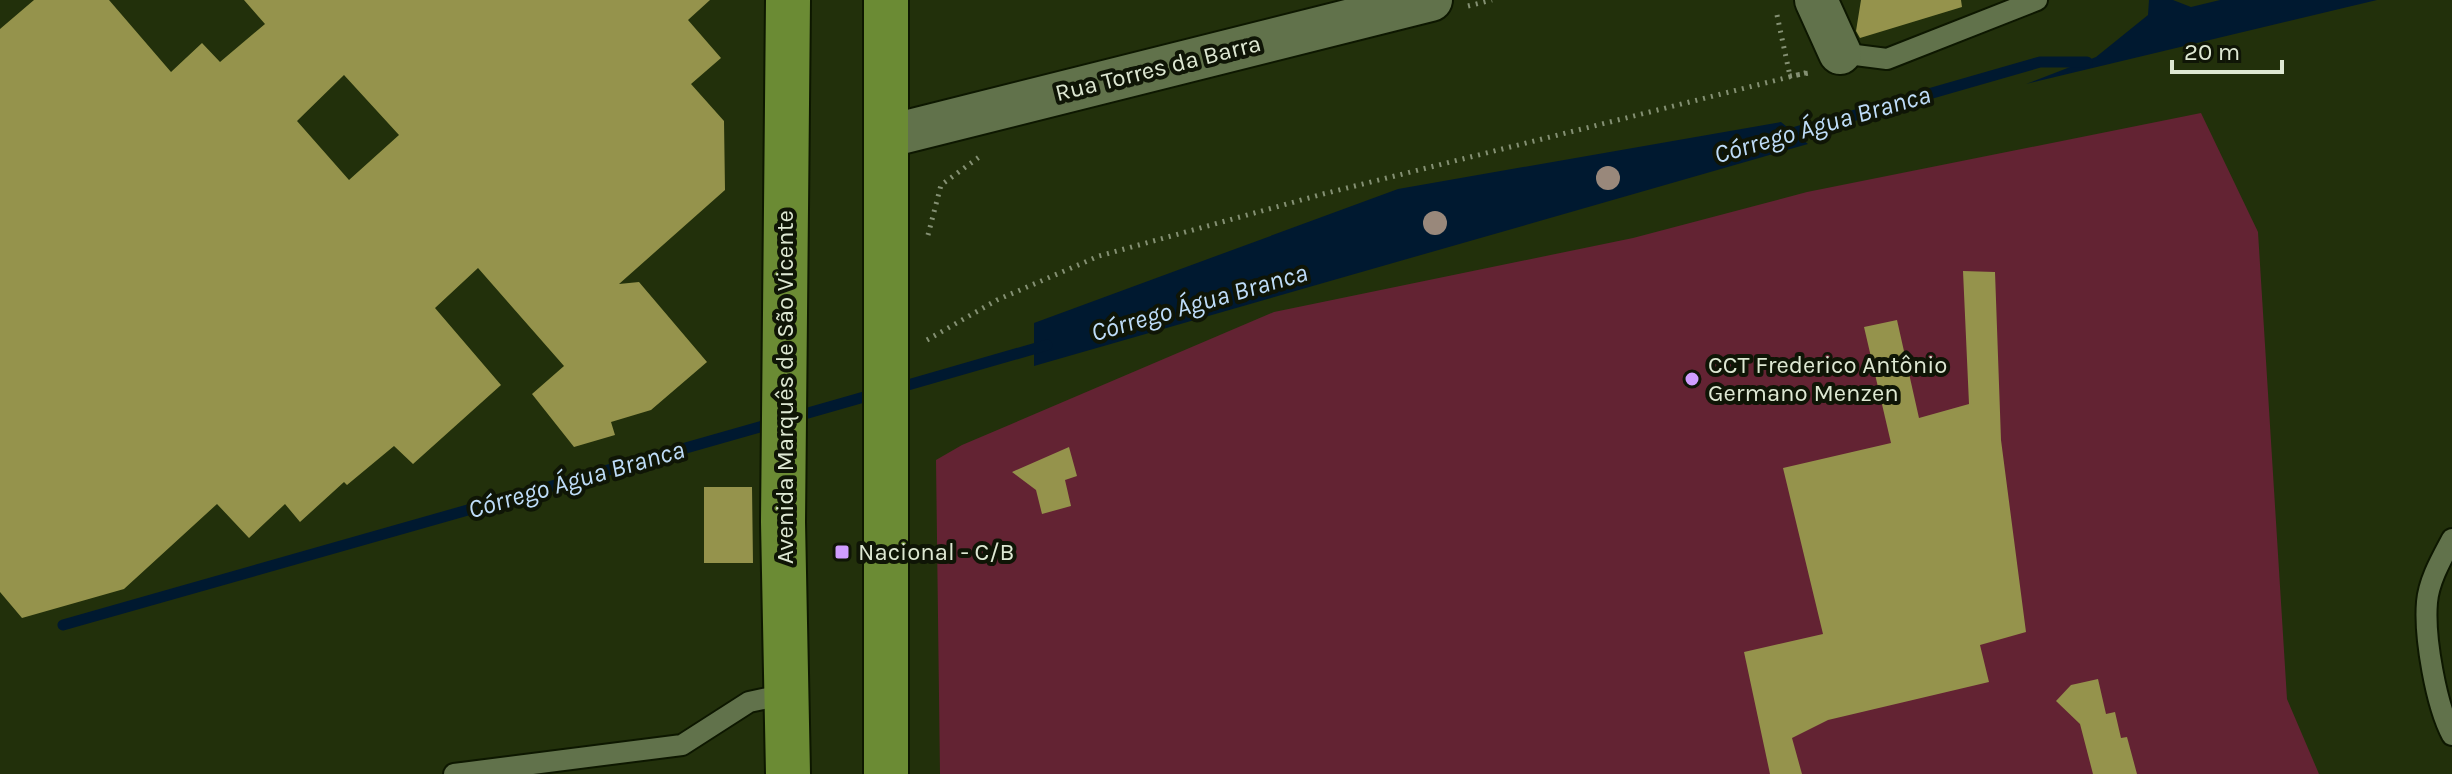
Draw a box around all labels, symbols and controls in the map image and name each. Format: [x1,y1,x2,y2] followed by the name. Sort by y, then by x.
[2172,24,2282,74] scale bar
[1052,29,1264,107] street label: Rua Torres da Barra
[2184,38,2240,66] text: 20 m
[1710,79,1934,170] water label: Córrego Água Branca
[771,210,799,564] street label: Avenida Marquês de São Vicente
[1087,257,1311,348] water label: Córrego Água Branca
[1708,351,1947,407] place label: CCT Frederico Antônio Germano Menzen
[1683,370,1701,388] marker: CCT Frederico Antônio Germano Menzen
[464,434,688,525] water label: Córrego Água Branca
[858,538,1014,566] place label: Nacional - C/B
[833,543,851,561] marker: Nacional - C/B

